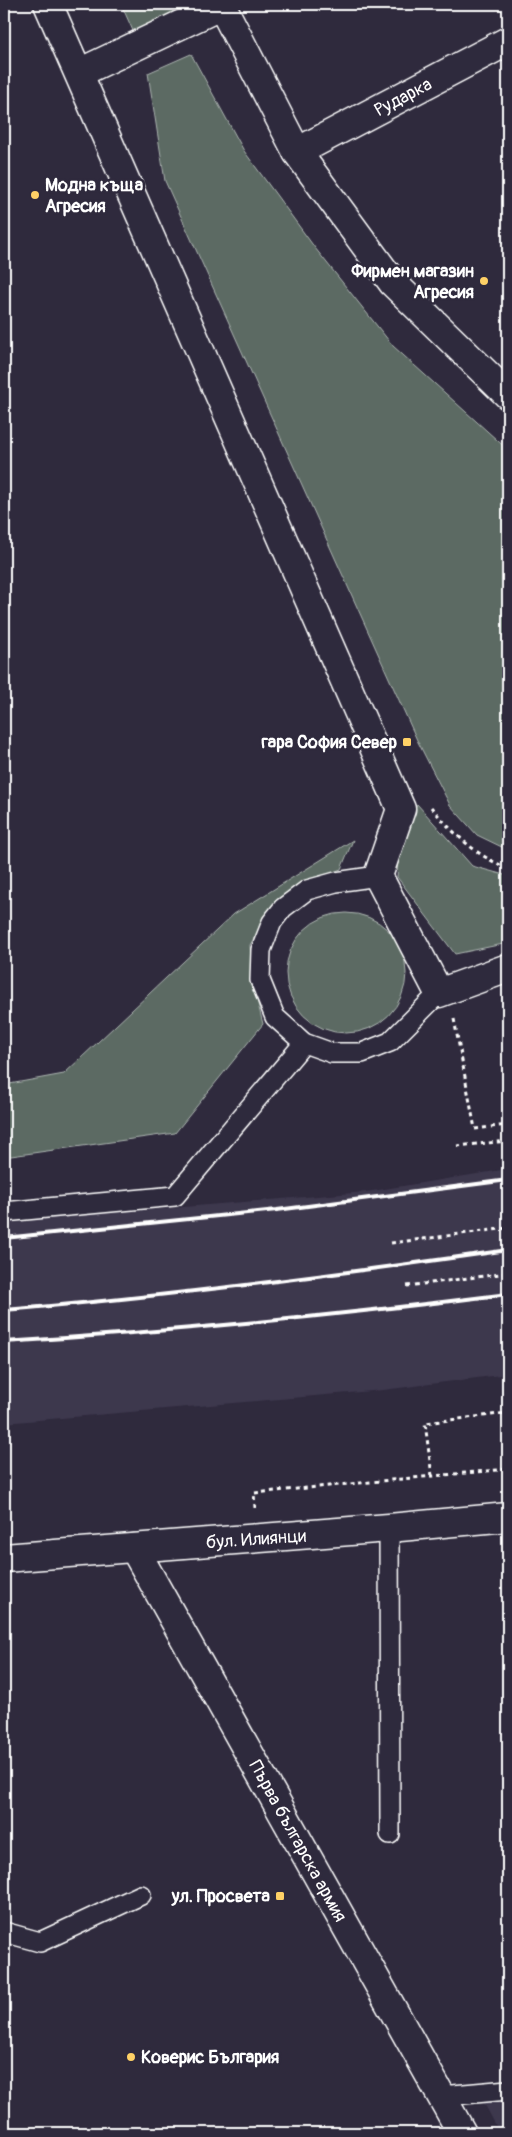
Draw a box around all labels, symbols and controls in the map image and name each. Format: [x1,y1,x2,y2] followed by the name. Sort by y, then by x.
[370,73,436,122] street label: Рударка
[45,174,144,218] place label: Модна къща Агресия
[29,189,41,201] marker: Модна къща Агресия
[350,260,474,304] place label: Фирмен магазин Агресия
[478,275,490,287] marker: Фирмен магазин Агресия
[261,731,398,754] place label: гара София Север
[401,736,413,748] marker: гара София Север
[205,1525,307,1554] street label: бул. Илиянци
[244,1756,352,1926] street label: Първа българска армия
[171,1885,271,1908] place label: ул. Просвета
[274,1890,286,1902] marker: ул. Просвета
[141,2046,279,2069] place label: Коверис България
[125,2051,137,2063] marker: Коверис България

